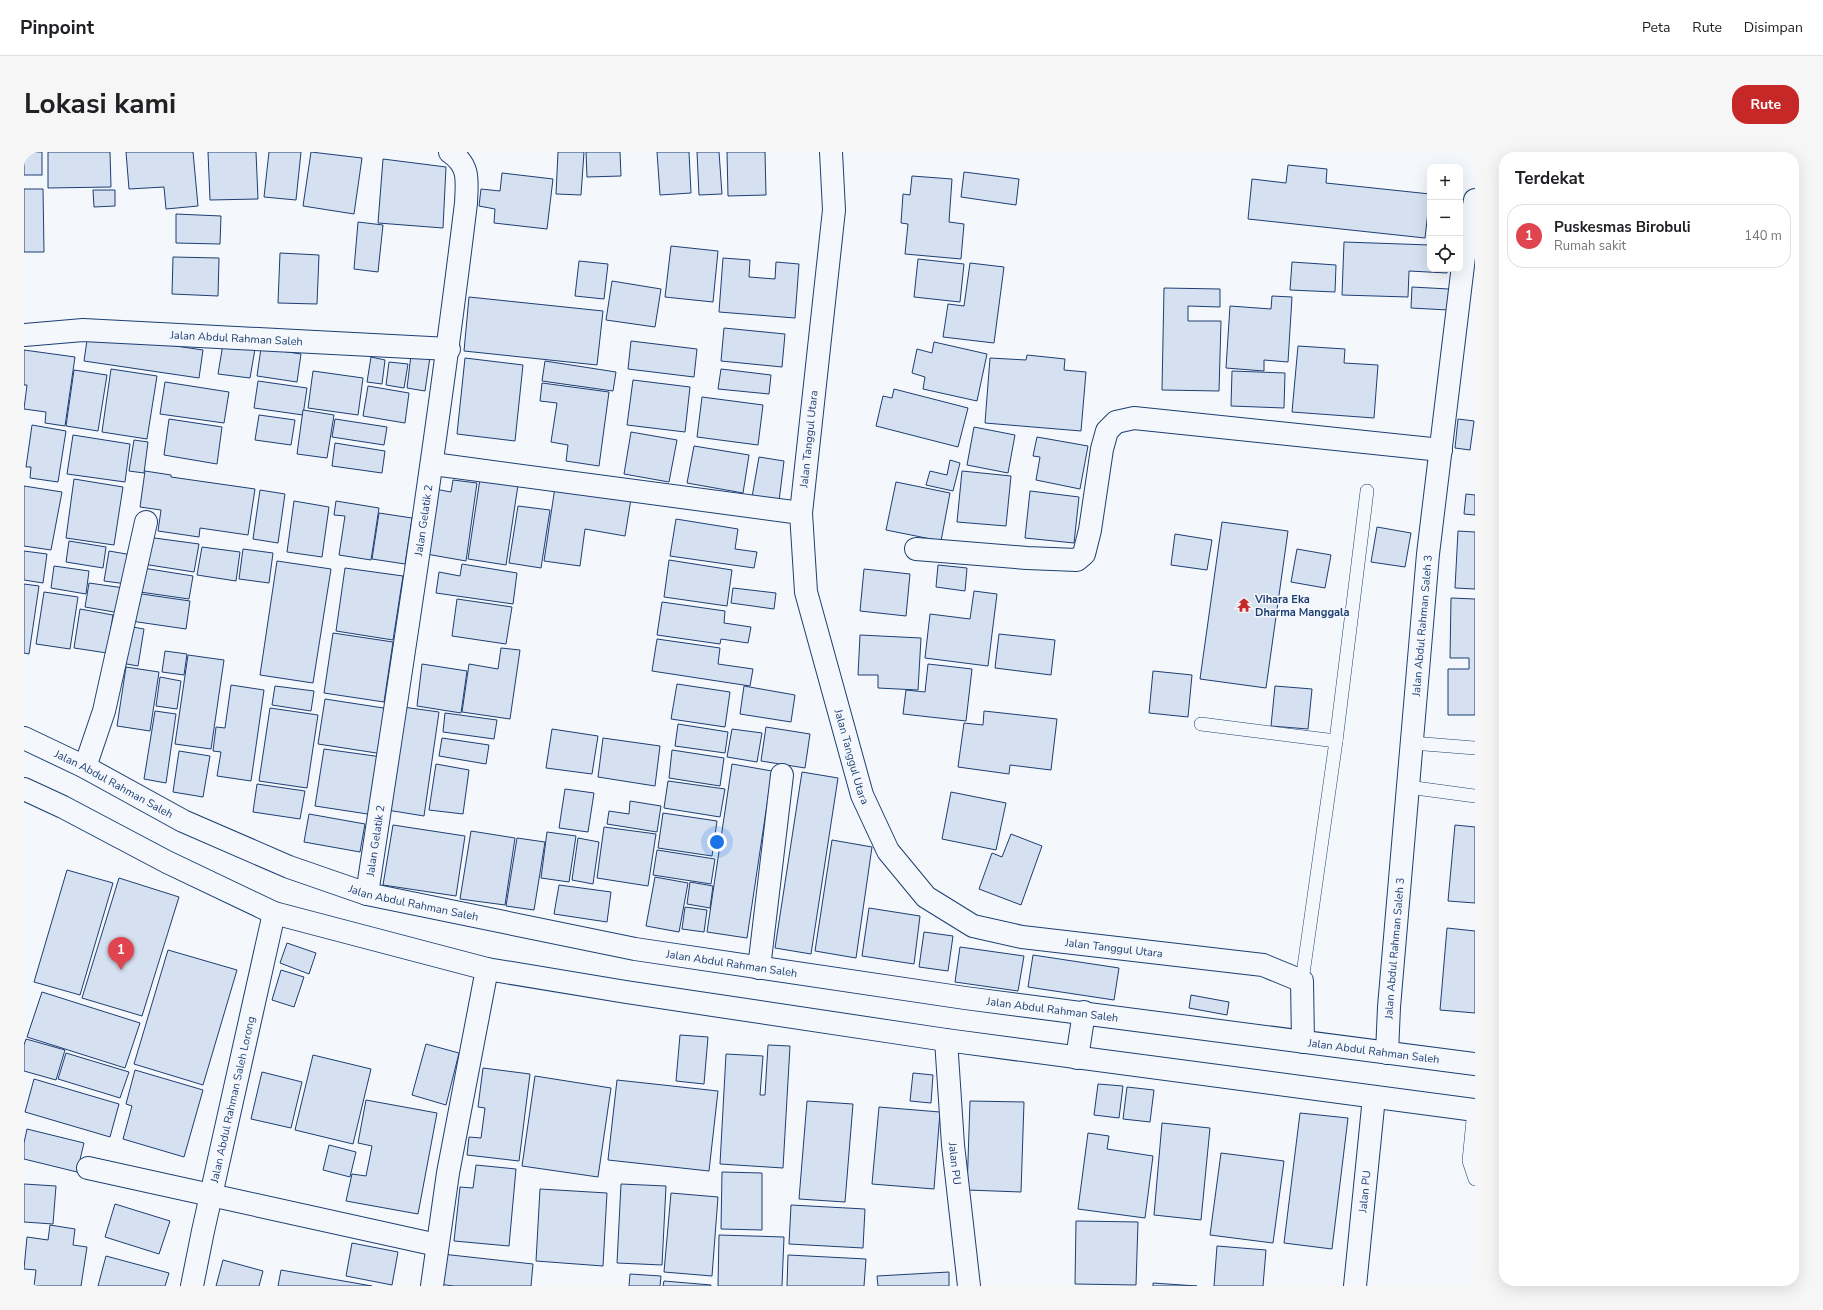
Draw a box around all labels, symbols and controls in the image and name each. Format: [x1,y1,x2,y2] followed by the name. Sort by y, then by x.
[20,15,94,41] text: Pinpoint
[1642,18,1670,37] text: Peta
[1692,18,1722,37] text: Rute
[1744,18,1803,37] text: Disimpan
[24,85,176,123] text: Lokasi kami
[1732,85,1799,124] button: Rute
[1427,164,1463,272] map controls
[1427,164,1463,200] button: +
[1515,167,1584,190] text: Terdekat
[1427,200,1463,236] button: −
[1554,217,1691,237] text: Puskesmas Birobuli
[1525,227,1533,245] text: 1
[1744,227,1782,245] text: 140 m
[1427,236,1463,272] button: locate
[1554,237,1626,255] text: Rumah sakit
[169,327,303,349] street label: Jalan Abdul Rahman Saleh
[796,389,822,489] street label: Jalan Tanggul Utara
[411,484,436,558] street label: Jalan Gelatik 2
[1408,554,1435,698] street label: Jalan Abdul Rahman Saleh 3
[1254,592,1350,620] place label: Vihara Eka Dharma Manggala
[1236,597,1252,613] temple icon: Vihara Eka Dharma Manggala
[831,707,873,807] street label: Jalan Tanggul Utara
[51,746,176,822] street label: Jalan Abdul Rahman Saleh
[362,804,388,878] street label: Jalan Gelatik 2
[707,832,727,852] your location
[1381,877,1408,1020] street label: Jalan Abdul Rahman Saleh 3
[346,880,480,924] street label: Jalan Abdul Rahman Saleh
[1063,934,1164,961] street label: Jalan Tanggul Utara
[108,937,134,970] pin: 1
[664,946,798,981] street label: Jalan Abdul Rahman Saleh
[985,993,1119,1025] street label: Jalan Abdul Rahman Saleh
[206,1015,258,1185] street label: Jalan Abdul Rahman Saleh Lorong
[1306,1035,1441,1067] street label: Jalan Abdul Rahman Saleh
[945,1141,965,1186] street label: Jalan PU
[1355,1170,1374,1214] street label: Jalan PU

